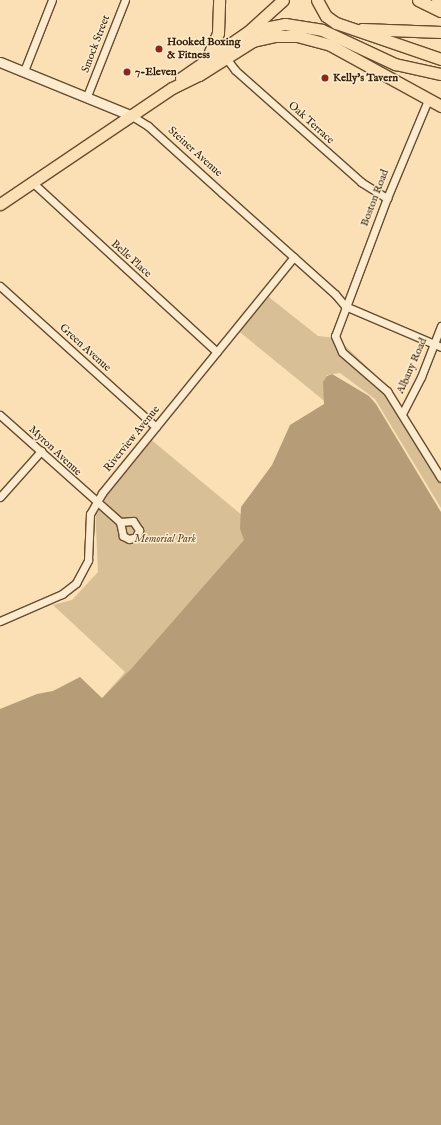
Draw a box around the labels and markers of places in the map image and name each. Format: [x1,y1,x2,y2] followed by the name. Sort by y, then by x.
[167,36,240,62] place label: Hooked Boxing & Fitness
[154,44,164,54] marker: Hooked Boxing & Fitness
[135,65,177,79] place label: 7-Eleven
[122,67,132,77] marker: 7-Eleven
[333,71,398,85] place label: Kelly's Tavern
[320,73,330,83] marker: Kelly's Tavern

